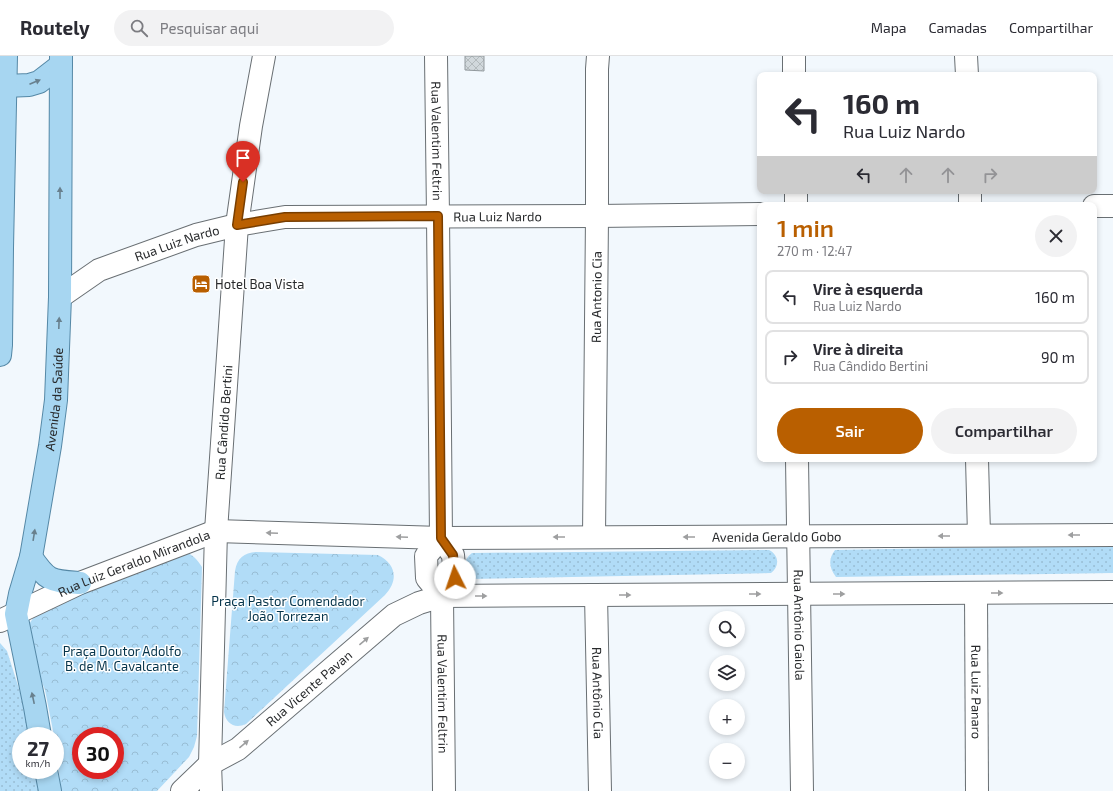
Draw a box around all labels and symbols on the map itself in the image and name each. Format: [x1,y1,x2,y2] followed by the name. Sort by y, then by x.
[30,79,42,85] one-way arrow
[428,81,446,201] street label: Rua Valentim Feltrin
[226,141,260,182] pin
[57,186,63,199] one-way arrow
[453,208,542,224] street label: Rua Luiz Nardo
[132,222,221,265] street label: Rua Luiz Nardo
[588,251,605,343] street label: Rua Antonio Cia
[190,273,212,295] hotel icon: Hotel Boa Vista
[215,276,304,292] place label: Hotel Boa Vista
[56,316,62,329] one-way arrow
[41,347,66,452] street label: Avenida da Saúde
[212,364,235,480] street label: Rua Cândido Bertini
[55,526,212,600] street label: Rua Luiz Geraldo Mirandola
[712,528,841,545] street label: Avenida Geraldo Gobo
[32,529,38,542] one-way arrow
[265,530,278,536] one-way arrow
[1067,532,1080,538] one-way arrow
[937,533,950,539] one-way arrow
[395,534,408,540] one-way arrow
[552,534,565,540] one-way arrow
[682,534,695,540] one-way arrow
[434,557,476,599] position arrow
[791,569,808,681] street label: Rua Antônio Gaiola
[991,590,1004,596] one-way arrow
[749,591,762,597] one-way arrow
[833,591,846,597] one-way arrow
[619,592,632,598] one-way arrow
[211,593,365,624] park label: Praça Pastor Comendador João Torrezan
[475,593,488,599] one-way arrow
[434,634,452,754] street label: Rua Valentim Feltrin
[359,637,369,646] one-way arrow
[63,643,181,674] park label: Praça Doutor Adolfo B. de M. Cavalcante
[968,645,985,739] street label: Rua Luiz Panaro
[263,647,355,730] street label: Rua Vicente Pavan
[589,647,607,739] street label: Rua Antônio Cia
[30,691,36,704] one-way arrow
[72,727,124,779] speed limit sign: 30
[238,739,249,748] one-way arrow

